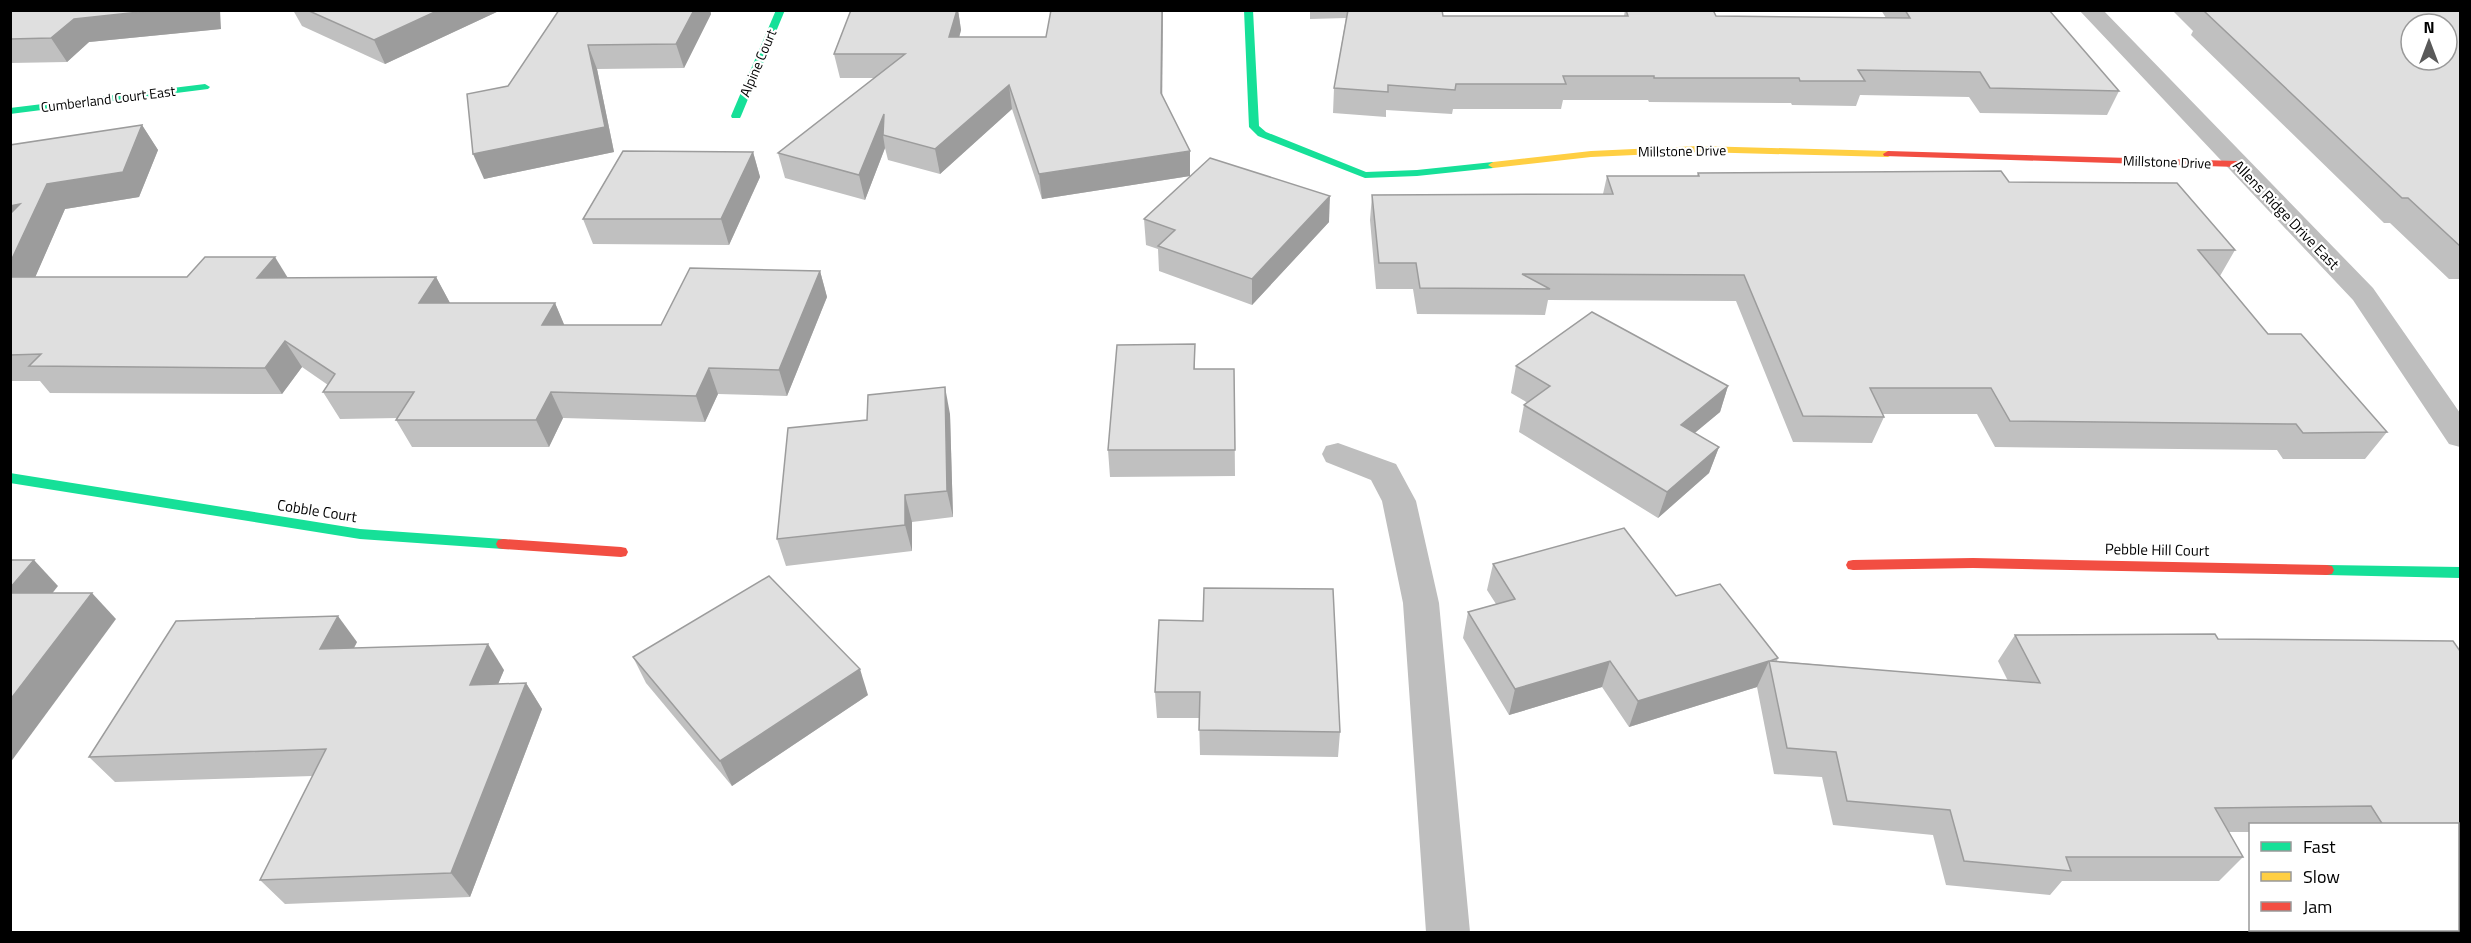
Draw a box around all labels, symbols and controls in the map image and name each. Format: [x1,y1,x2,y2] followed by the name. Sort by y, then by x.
[2399,12,2459,72] north arrow
[2423,15,2435,39] text: N
[734,26,781,100] street label: Alpine Court
[39,80,177,117] street label: Cumberland Court East
[1638,139,1726,162] street label: Millstone Drive
[2122,149,2212,174] street label: Millstone Drive
[2228,155,2345,275] street label: Allens Ridge Drive East
[276,493,359,528] street label: Cobble Court
[2105,537,2210,562] street label: Pebble Hill Court
[2249,823,2459,931] legend
[2303,833,2336,860] text: Fast
[2303,863,2340,890] text: Slow
[2303,893,2332,920] text: Jam

